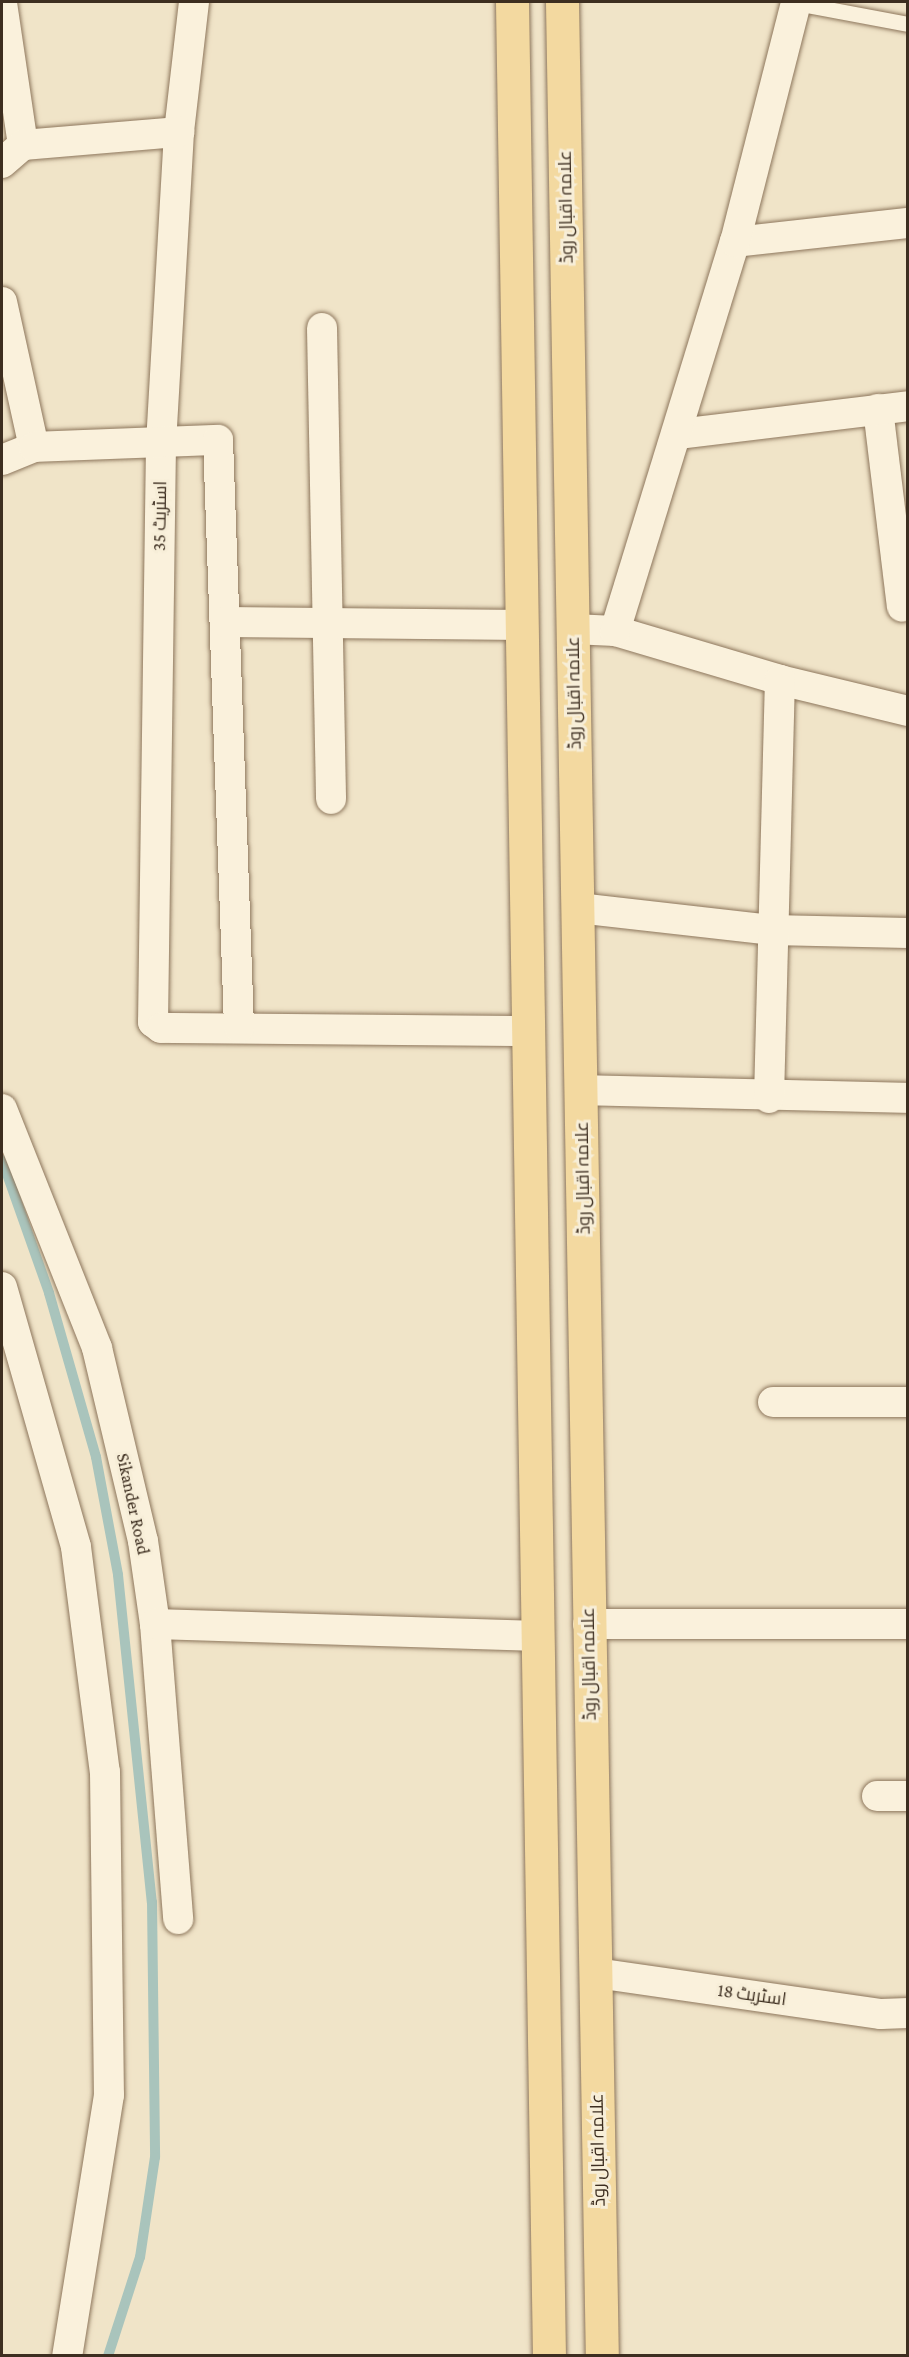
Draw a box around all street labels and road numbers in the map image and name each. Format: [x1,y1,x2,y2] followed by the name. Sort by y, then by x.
[554,150,578,264] street label: علامہ اقبال روڈ
[149,481,171,551] street label: اسٹریٹ 35
[562,636,586,750] street label: علامہ اقبال روڈ
[571,1121,595,1235] street label: علامہ اقبال روڈ
[112,1451,154,1557] street label: Sikander Road
[577,1607,601,1721] street label: علامہ اقبال روڈ
[716,1980,788,2010] street label: اسٹریٹ 18
[586,2093,610,2207] street label: علامہ اقبال روڈ

